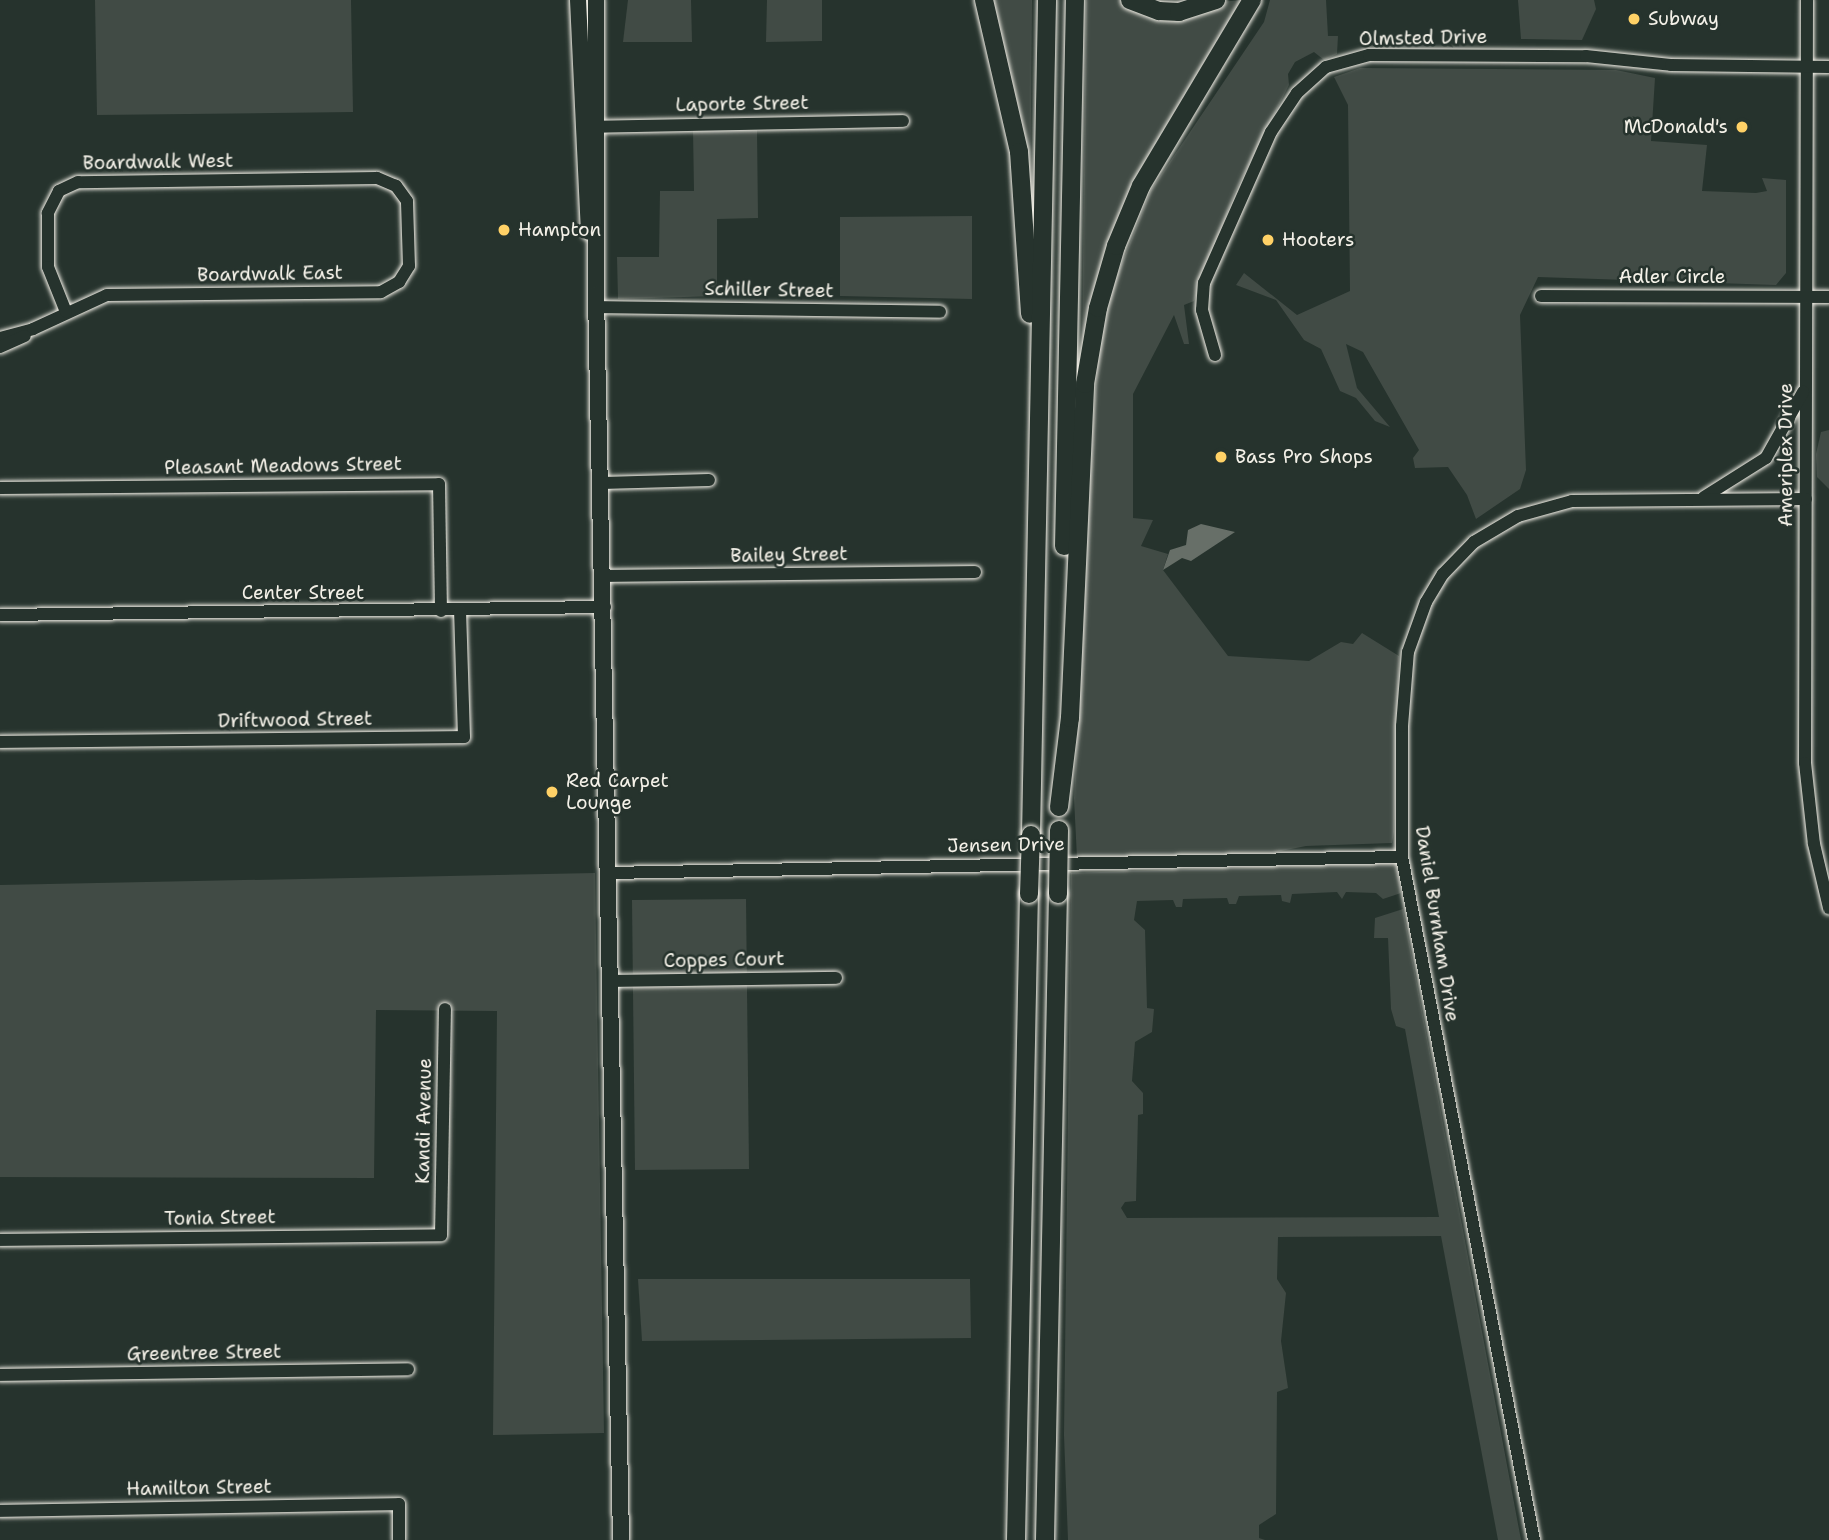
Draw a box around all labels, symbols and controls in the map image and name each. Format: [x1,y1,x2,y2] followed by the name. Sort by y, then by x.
[1648,8,1719,30] place label: Subway
[1626,11,1642,27] marker: Subway
[1359,25,1487,51] street label: Olmsted Drive
[675,91,809,117] street label: Laporte Street
[1624,116,1728,138] place label: McDonald's
[1734,119,1750,135] marker: McDonald's
[82,149,234,175] street label: Boardwalk West
[518,219,601,241] place label: Hampton
[496,222,512,238] marker: Hampton
[1282,229,1354,251] place label: Hooters
[1260,232,1276,248] marker: Hooters
[197,261,343,287] street label: Boardwalk East
[1618,266,1726,288] street label: Adler Circle
[704,277,834,303] street label: Schiller Street
[1775,383,1797,527] street label: Ameriplex Drive
[1235,446,1373,468] place label: Bass Pro Shops
[1213,449,1229,465] marker: Bass Pro Shops
[164,453,402,479] street label: Pleasant Meadows Street
[730,543,848,567] street label: Bailey Street
[242,582,364,604] street label: Center Street
[218,707,372,733] street label: Driftwood Street
[566,770,669,814] place label: Red Carpet Lounge
[544,784,560,800] marker: Red Carpet Lounge
[1410,824,1464,1024] street label: Daniel Burnham Drive
[947,833,1065,857] street label: Jensen Drive
[663,948,785,972] street label: Coppes Court
[412,1058,436,1184] street label: Kandi Avenue
[164,1206,276,1230] street label: Tonia Street
[127,1340,281,1366] street label: Greentree Street
[126,1475,272,1501] street label: Hamilton Street

